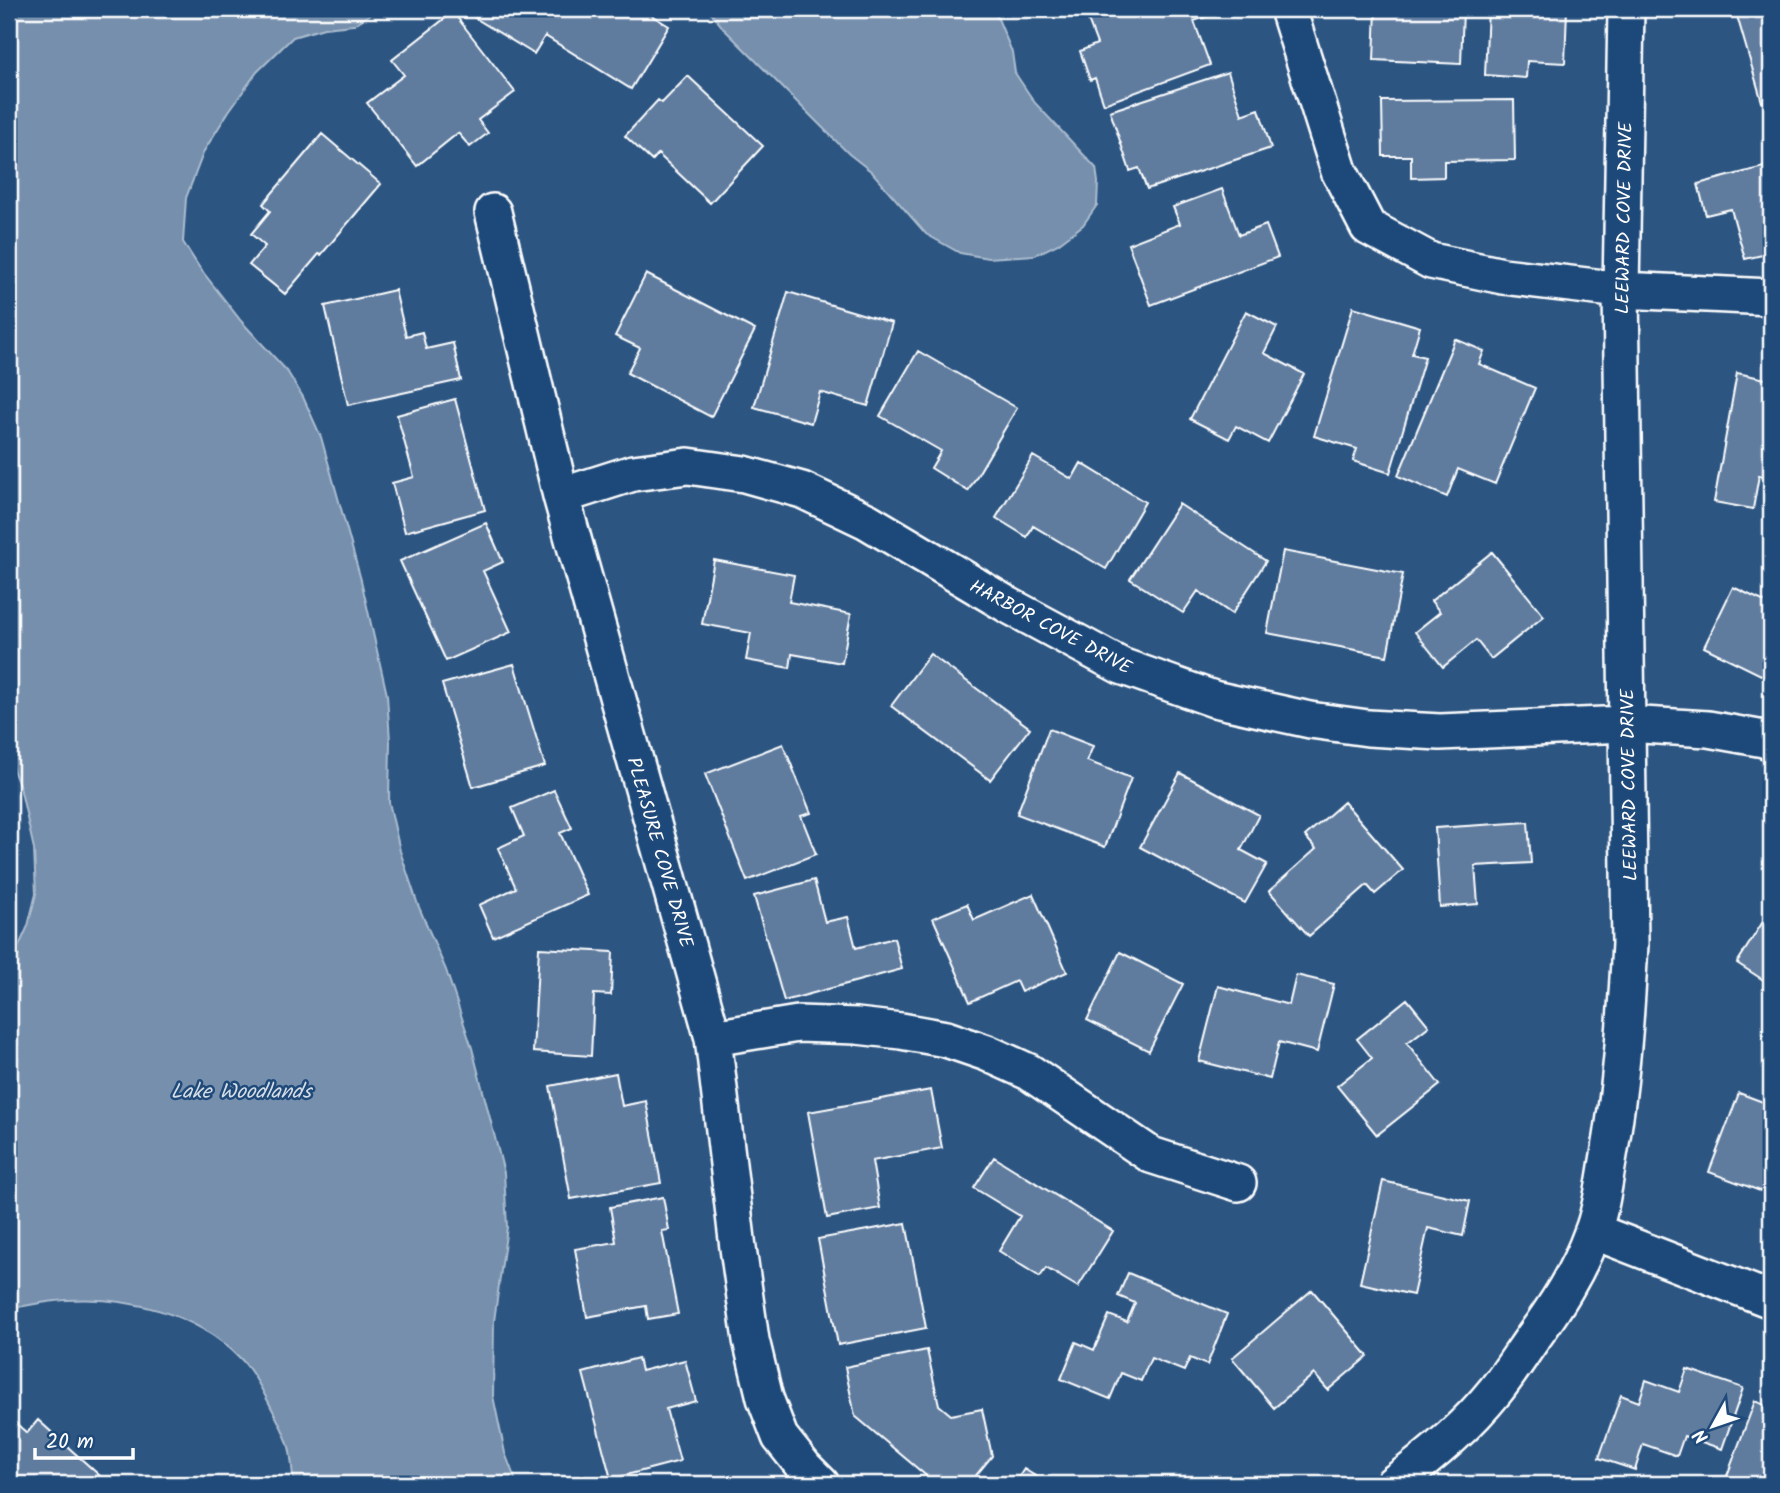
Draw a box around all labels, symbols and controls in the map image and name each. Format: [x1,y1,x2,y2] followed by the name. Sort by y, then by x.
[1608,121,1642,314] street label: LEEWARD COVE DRIVE
[963,572,1137,684] street label: HARBOR COVE DRIVE
[1613,688,1647,881] street label: LEEWARD COVE DRIVE
[618,754,701,952] street label: PLEASURE COVE DRIVE
[171,1076,313,1109] water label: Lake Woodlands
[1678,1392,1748,1462] north arrow
[35,1416,133,1460] scale bar
[1686,1421,1717,1450] text: N
[46,1426,94,1459] text: 20 m

